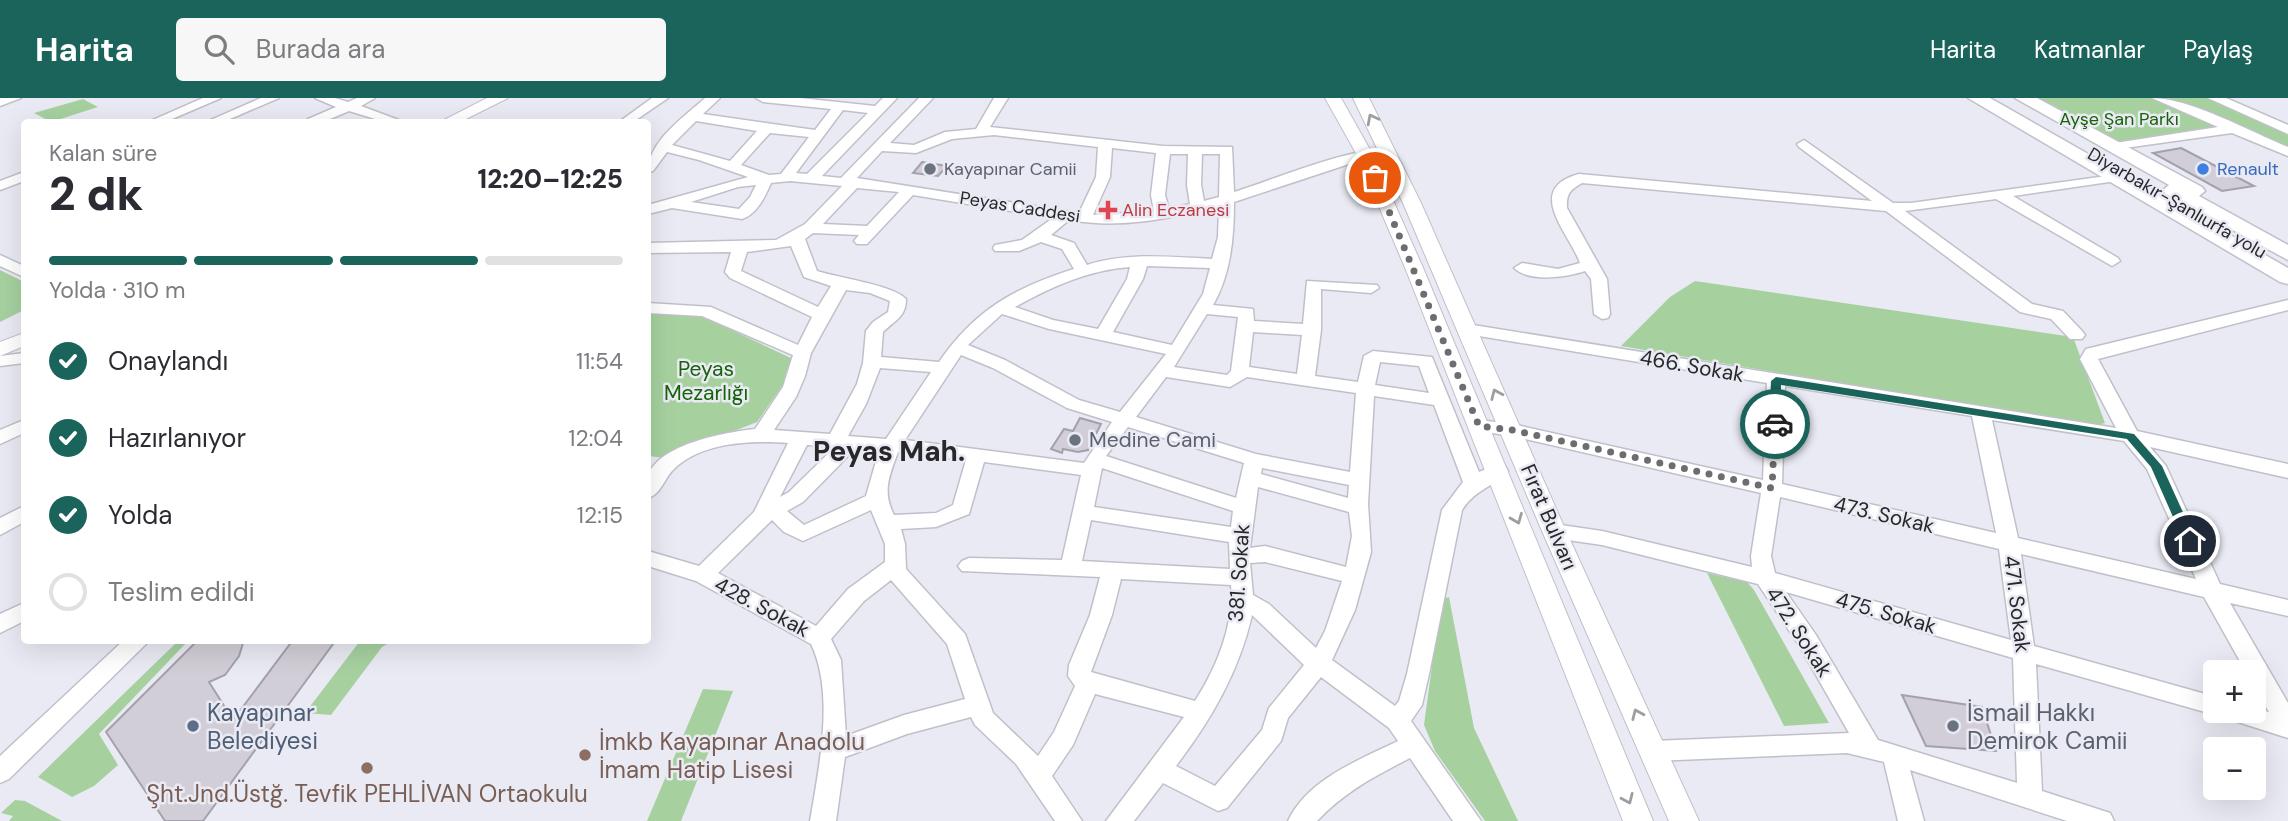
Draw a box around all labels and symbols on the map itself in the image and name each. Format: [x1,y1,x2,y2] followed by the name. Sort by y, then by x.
[2059,107,2179,131] park label: Ayşe Şan Parkı
[1367,114,1381,126] one-way arrow
[2083,142,2271,264] street label: Diyarbakır-Şanlıurfa yolu
[1345,148,1405,208] pin
[944,157,1077,181] place label: Kayapınar Camii
[2217,157,2279,181] place label: Renault
[922,161,938,177] marker: Kayapınar Camii
[2195,161,2211,177] marker: Renault
[958,186,1082,228] street label: Peyas Caddesi
[1122,198,1229,222] place label: Alin Eczanesi
[1100,202,1116,218] marker: Alin Eczanesi
[1638,343,1747,389] street label: 466. Sokak
[664,355,748,407] park label: Peyas Mezarlığı
[1490,388,1504,401] one-way arrow
[1740,389,1810,459] courier
[1089,426,1216,454] place label: Medine Cami
[1067,432,1083,448] marker: Medine Cami
[813,433,965,470] district label: Peyas Mah.
[1514,460,1584,574] street label: Fırat Bulvarı
[1831,490,1938,540] street label: 473. Sokak
[2160,511,2220,571] pin
[1508,513,1522,525] one-way arrow
[1222,523,1256,623] street label: 381. Sokak
[1997,554,2037,654] street label: 471. Sokak
[709,570,815,644] street label: 428. Sokak
[1759,581,1839,683] street label: 472. Sokak
[1833,585,1940,641] street label: 475. Sokak
[207,697,318,756] place label: Kayapınar Belediyesi
[1967,697,2127,756] place label: İsmail Hakkı Demirok Camii
[1631,709,1645,721] one-way arrow
[185,718,201,734] marker: Kayapınar Belediyesi
[1945,718,1961,734] marker: İsmail Hakkı Demirok Camii
[599,726,865,785] place label: İmkb Kayapınar Anadolu İmam Hatip Lisesi
[577,747,593,763] marker: İmkb Kayapınar Anadolu İmam Hatip Lisesi
[359,760,375,776] marker: Şht.Jnd.Üstğ. Tevfik PEHLİVAN Ortaokulu
[146,778,588,809] place label: Şht.Jnd.Üstğ. Tevfik PEHLİVAN Ortaokulu
[1620,792,1634,804] one-way arrow

